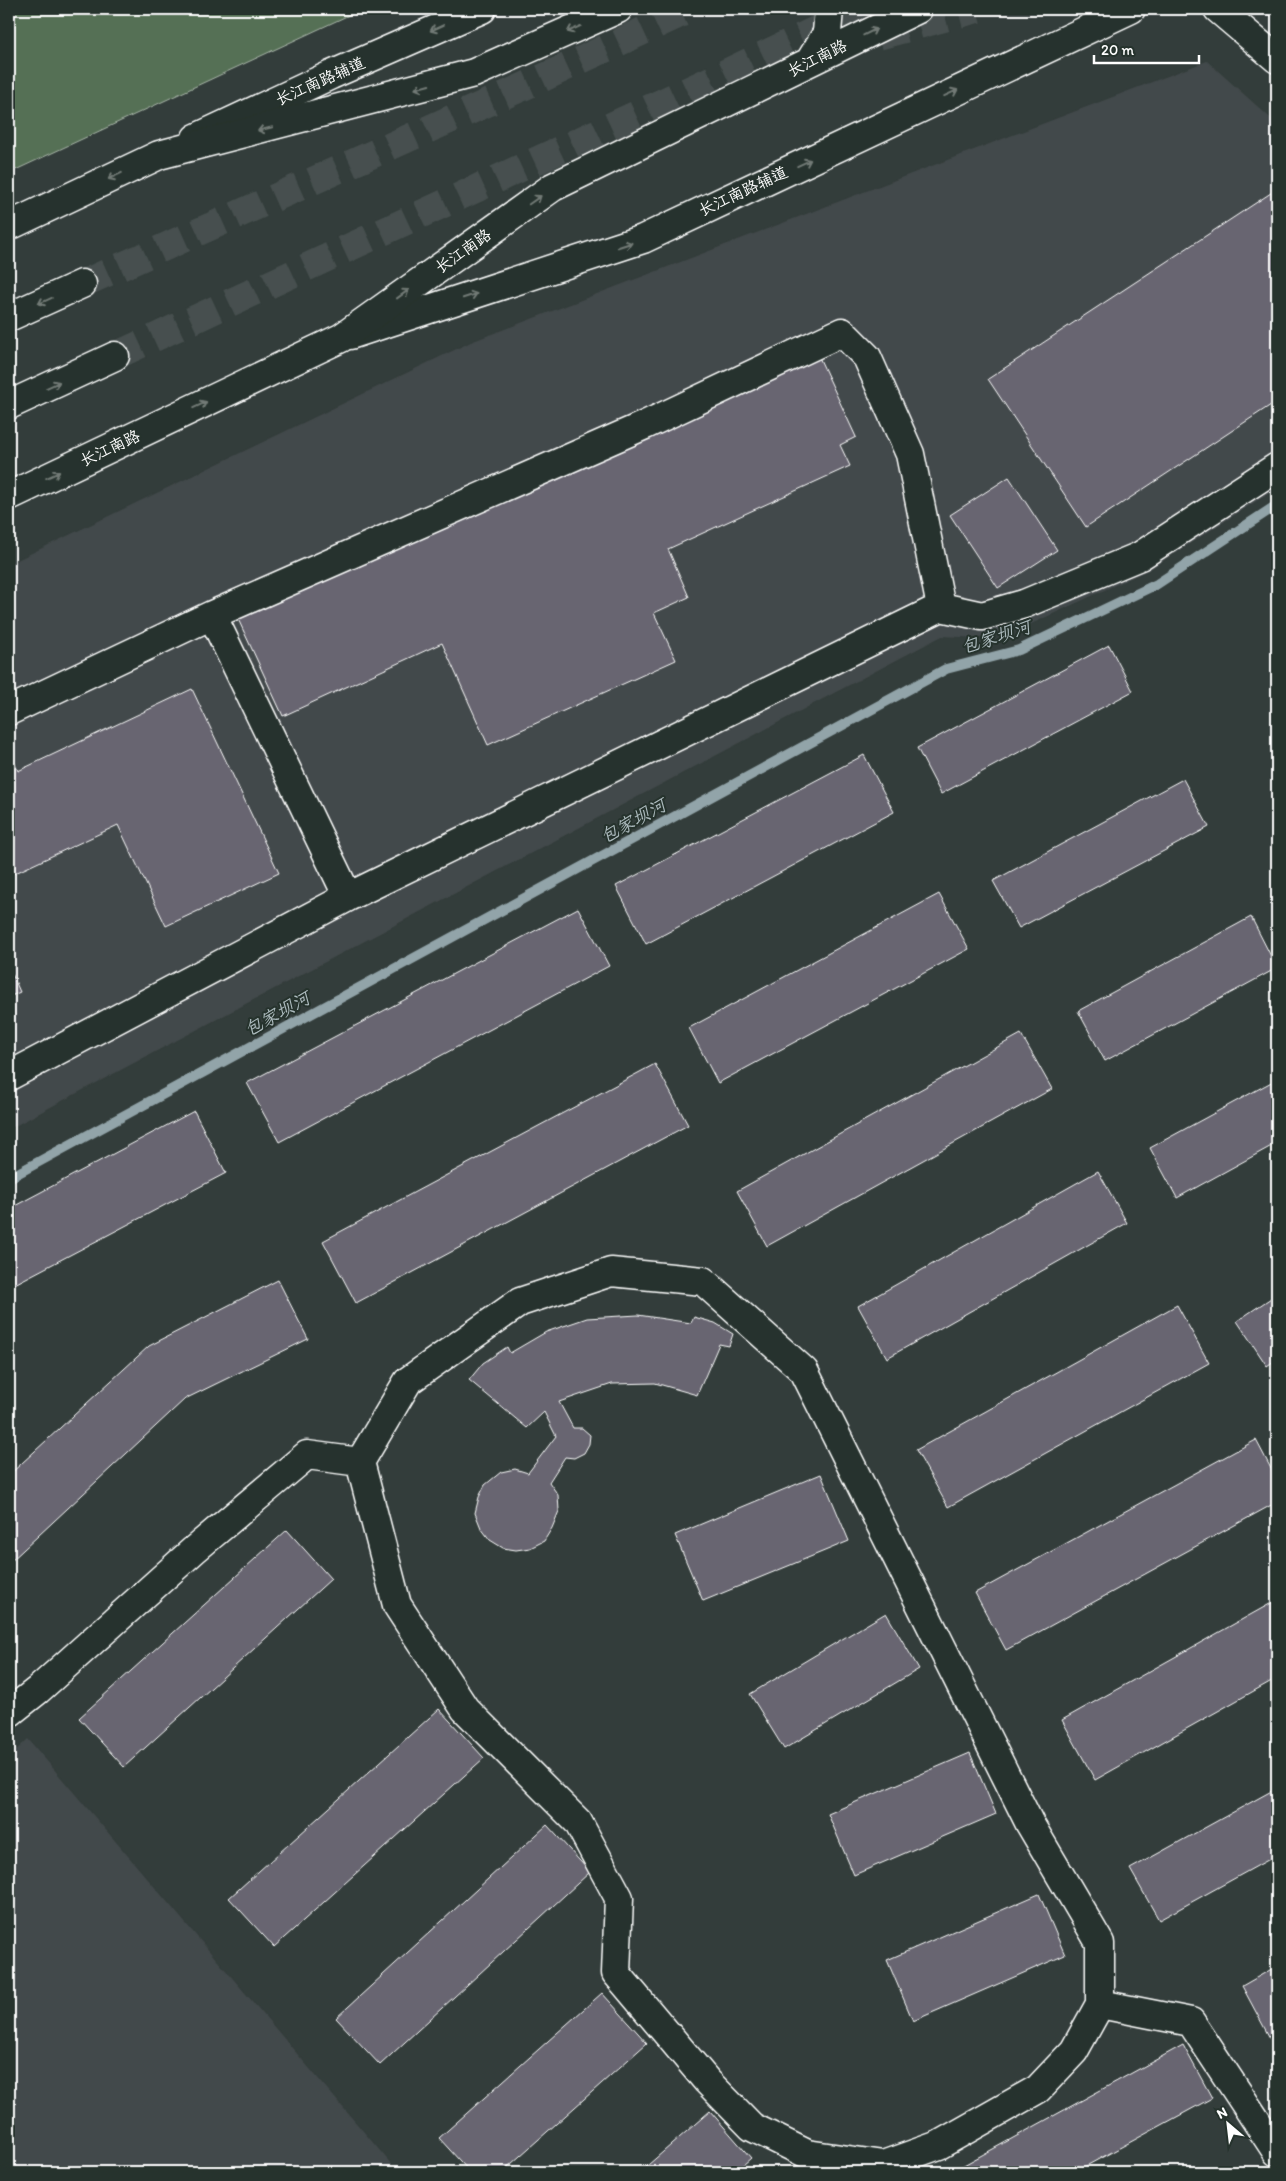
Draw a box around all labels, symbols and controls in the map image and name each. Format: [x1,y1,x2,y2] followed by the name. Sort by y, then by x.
[430,24,445,34] one-way arrow
[567,24,582,34] one-way arrow
[862,27,877,36] one-way arrow
[1094,32,1198,64] scale bar
[784,35,850,81] street label: 长江南路
[1101,41,1135,59] text: 20 m
[272,53,368,109] street label: 长江南路辅道
[415,83,431,92] one-way arrow
[943,88,958,98] one-way arrow
[258,124,274,134] one-way arrow
[796,157,811,167] one-way arrow
[695,162,791,220] street label: 长江南路辅道
[108,172,123,181] one-way arrow
[528,195,542,205] one-way arrow
[431,225,495,277] street label: 长江南路
[617,239,633,249] one-way arrow
[396,289,410,299] one-way arrow
[462,290,478,300] one-way arrow
[38,296,53,306] one-way arrow
[45,379,60,389] one-way arrow
[192,400,207,410] one-way arrow
[77,426,143,470] street label: 长江南路
[45,470,60,480] one-way arrow
[958,614,1036,659] water label: 包家坝河
[596,792,672,848] water label: 包家坝河
[240,985,316,1041] water label: 包家坝河
[1204,2098,1254,2148] north arrow
[1214,2103,1230,2123] text: N

